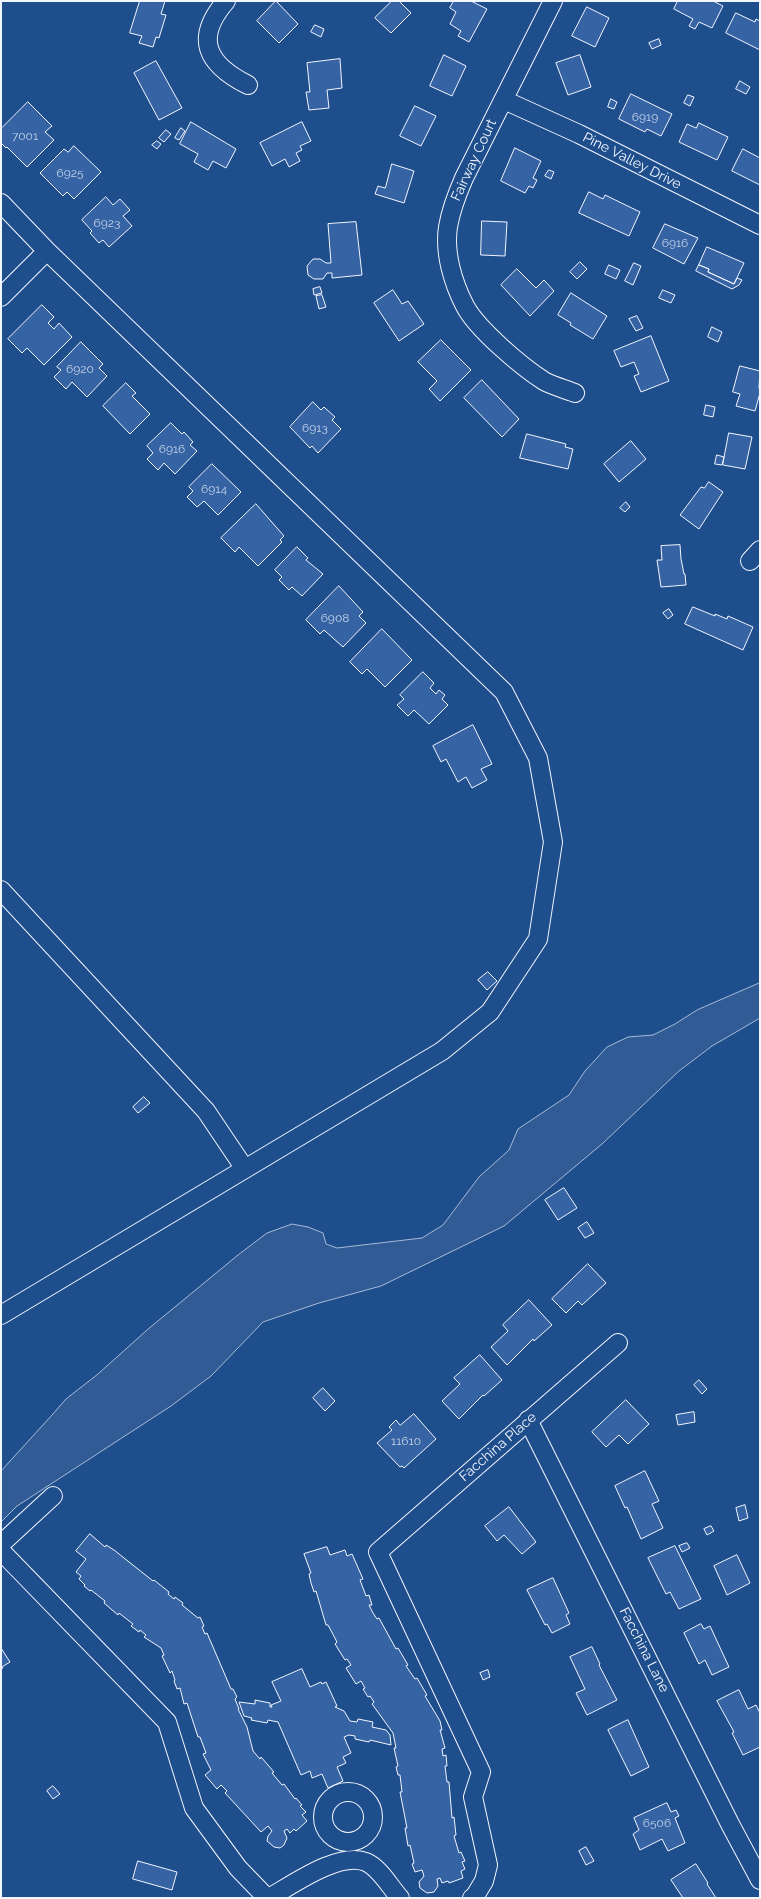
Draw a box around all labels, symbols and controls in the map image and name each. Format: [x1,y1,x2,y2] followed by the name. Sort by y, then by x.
[632,110,658,124] house number: 6919
[448,116,500,204] street label: Fairway Court
[12,129,38,143] house number: 7001
[580,129,684,193] street label: Pine Valley Drive
[56,166,84,180] house number: 6925
[94,216,120,230] house number: 6923
[662,236,688,250] house number: 6916
[66,362,94,376] house number: 6920
[302,421,328,435] house number: 6913
[159,442,185,456] house number: 6916
[201,482,227,496] house number: 6914
[321,611,349,625] house number: 6908
[456,1409,540,1485] street label: Facchina Place
[391,1434,421,1448] house number: 11610
[615,1605,673,1695] street label: Facchina Lane
[643,1816,671,1830] house number: 6506

